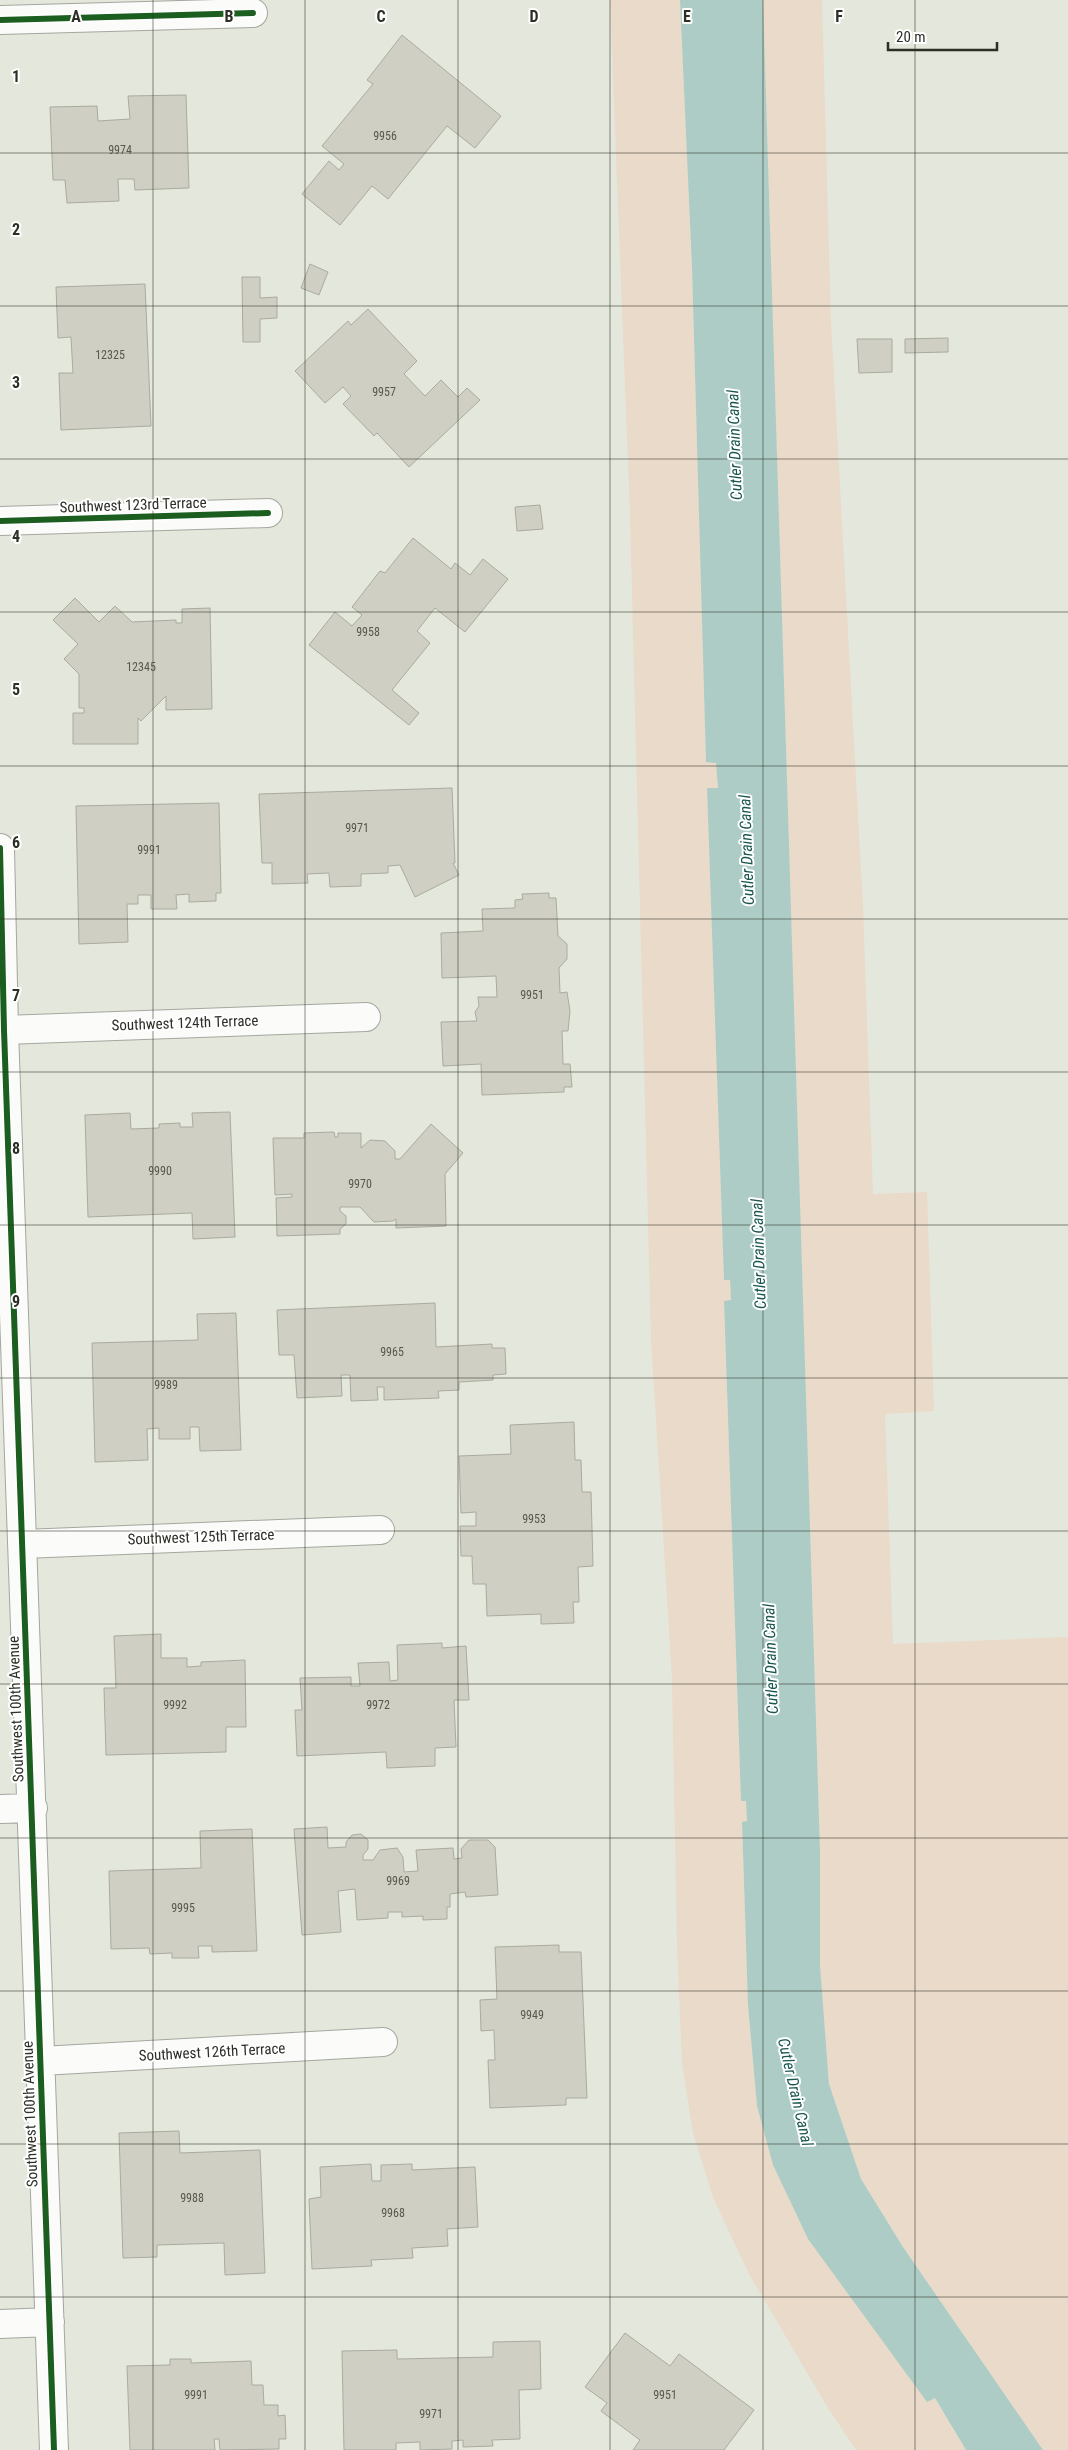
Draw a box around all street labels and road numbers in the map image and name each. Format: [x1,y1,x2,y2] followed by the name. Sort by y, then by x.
[59,493,207,517] street label: Southwest 123rd Terrace
[111,1011,259,1035] street label: Southwest 124th Terrace
[127,1525,275,1549] street label: Southwest 125th Terrace
[4,1636,28,1782] street label: Southwest 100th Avenue
[138,2039,286,2065] street label: Southwest 126th Terrace
[18,2041,42,2187] street label: Southwest 100th Avenue

